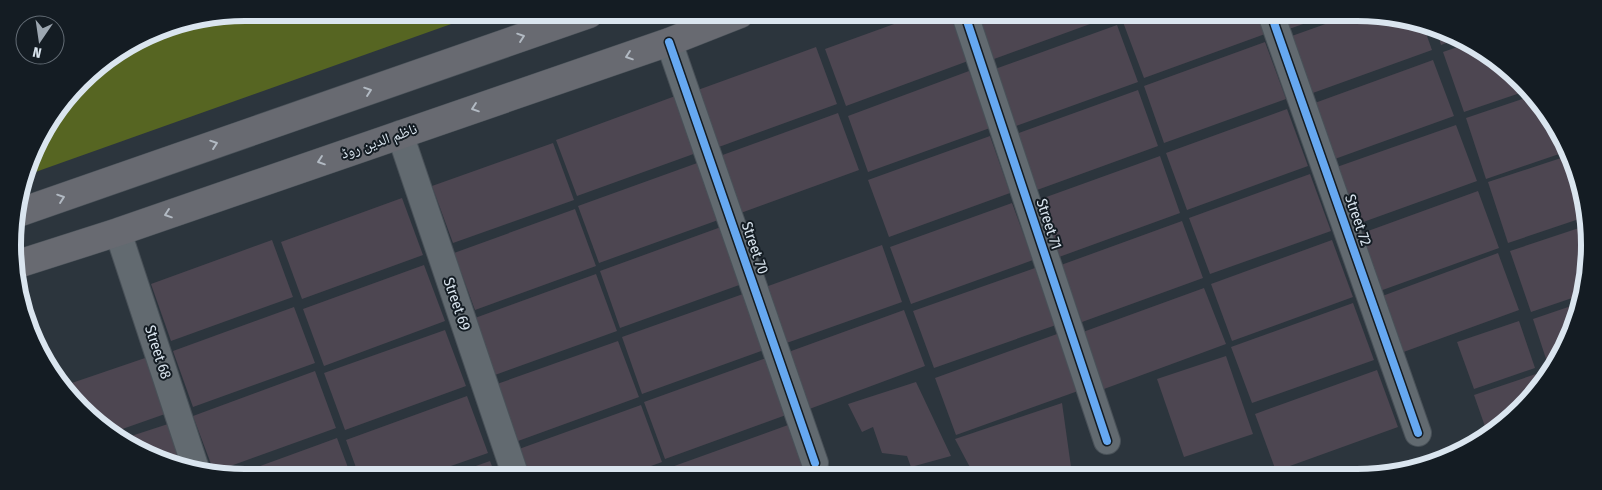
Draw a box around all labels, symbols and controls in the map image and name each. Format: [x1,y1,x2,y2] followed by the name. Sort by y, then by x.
[15,15,65,65] north arrow
[516,33,525,43] one-way arrow
[31,43,43,61] text: N
[625,50,633,60] one-way arrow
[363,87,371,97] one-way arrow
[471,102,480,112] one-way arrow
[338,120,420,163] street label: ناظم الدین روڈ
[209,140,218,150] one-way arrow
[318,155,326,165] one-way arrow
[1341,192,1375,248] street label: Street 72
[56,194,65,204] one-way arrow
[1032,196,1066,252] street label: Street 71
[164,208,173,218] one-way arrow
[738,219,772,277] street label: Street 70
[440,275,474,333] street label: Street 69
[141,323,175,381] street label: Street 68

